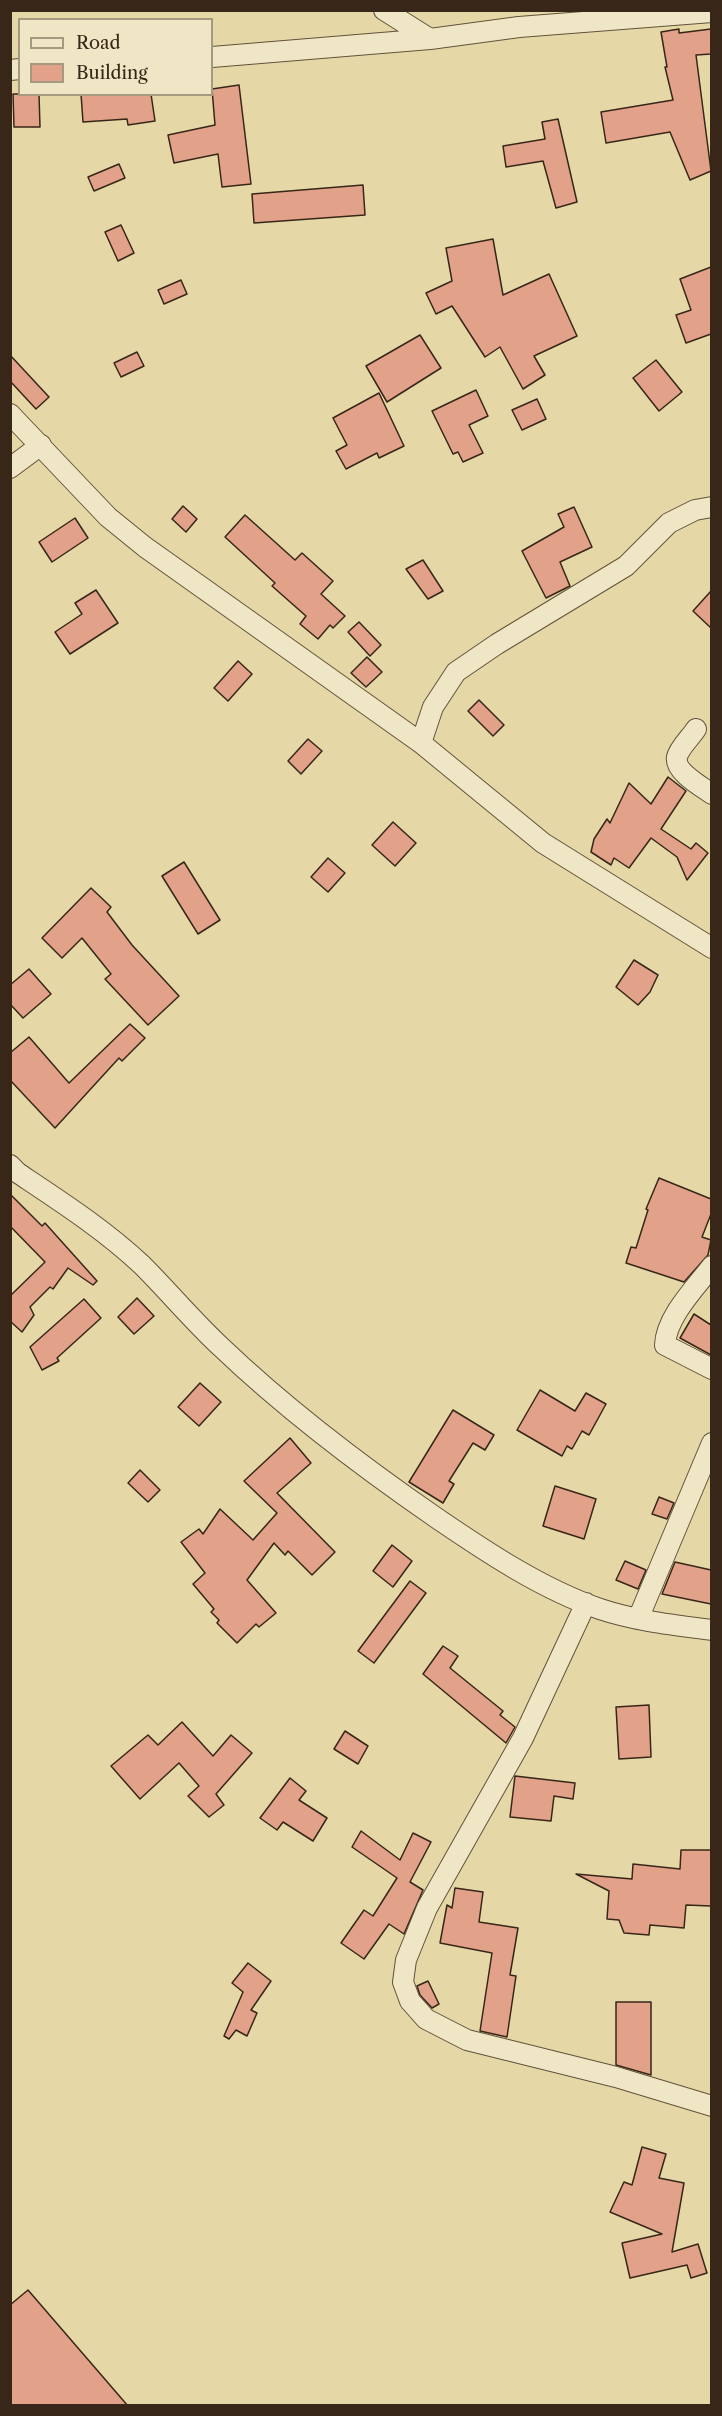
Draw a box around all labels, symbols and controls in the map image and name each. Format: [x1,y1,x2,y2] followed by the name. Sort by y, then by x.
[18,18,213,96] legend
[76,32,121,54] text: Road
[76,62,148,84] text: Building

